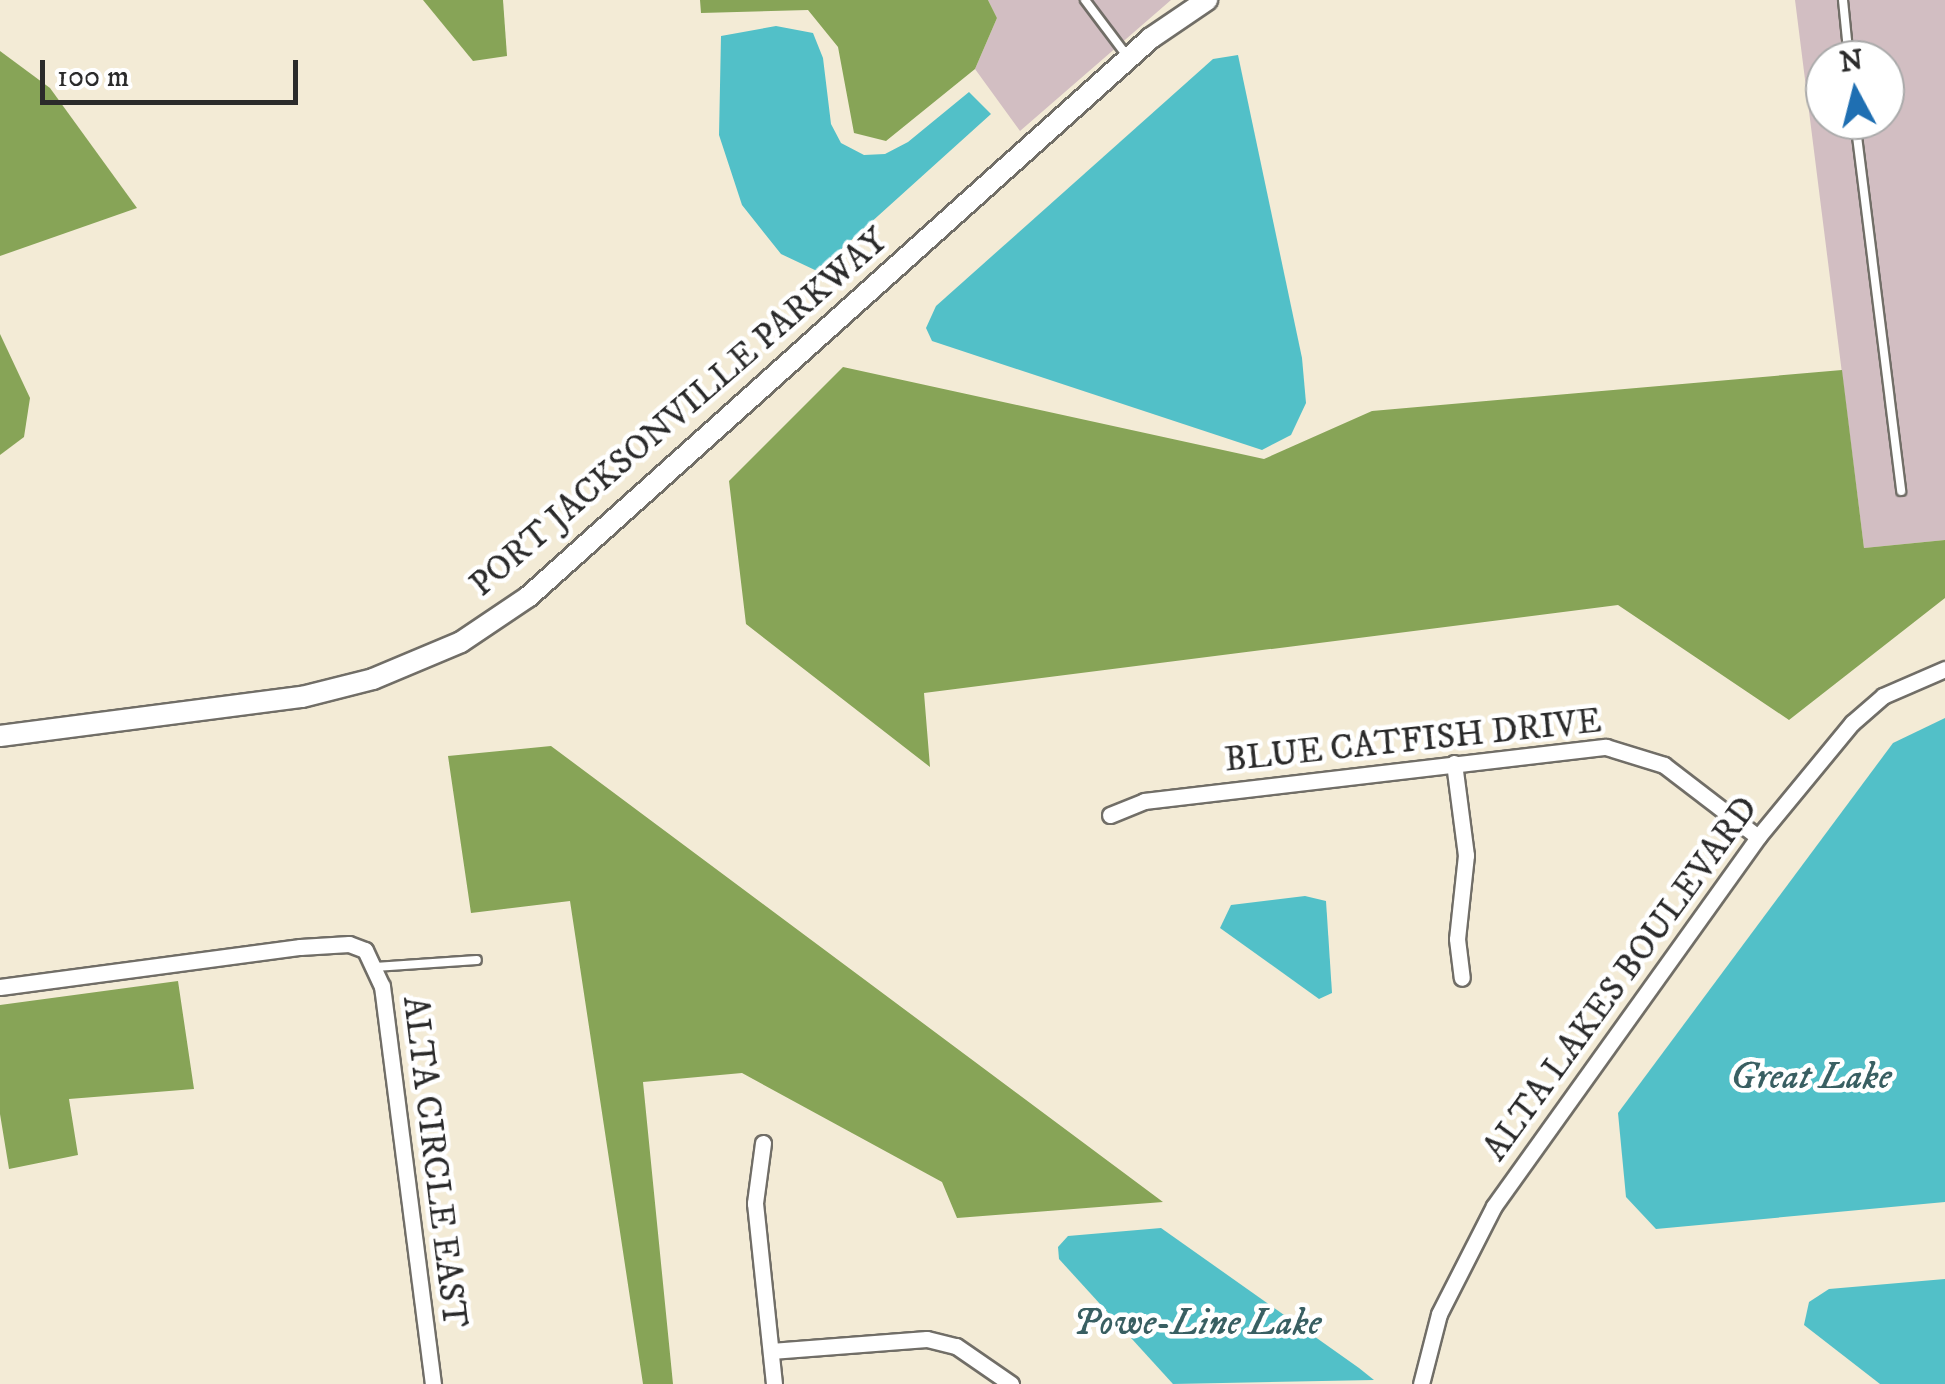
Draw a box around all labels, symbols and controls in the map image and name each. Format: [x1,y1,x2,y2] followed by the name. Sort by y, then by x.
[45,40,302,102] scale bar
[1805,40,1905,140] north arrow
[1838,43,1865,80] text: N
[57,59,129,96] text: 100 m
[462,220,896,606] street label: PORT JACKSONVILLE PARKWAY
[1222,700,1604,782] street label: BLUE CATFISH DRIVE
[1475,789,1767,1169] street label: ALTA LAKES BOULEVARD
[393,994,475,1330] street label: ALTA CIRCLE EAST
[1730,1055,1892,1101] water label: Great Lake
[1073,1301,1321,1347] water label: Powe-Line Lake

